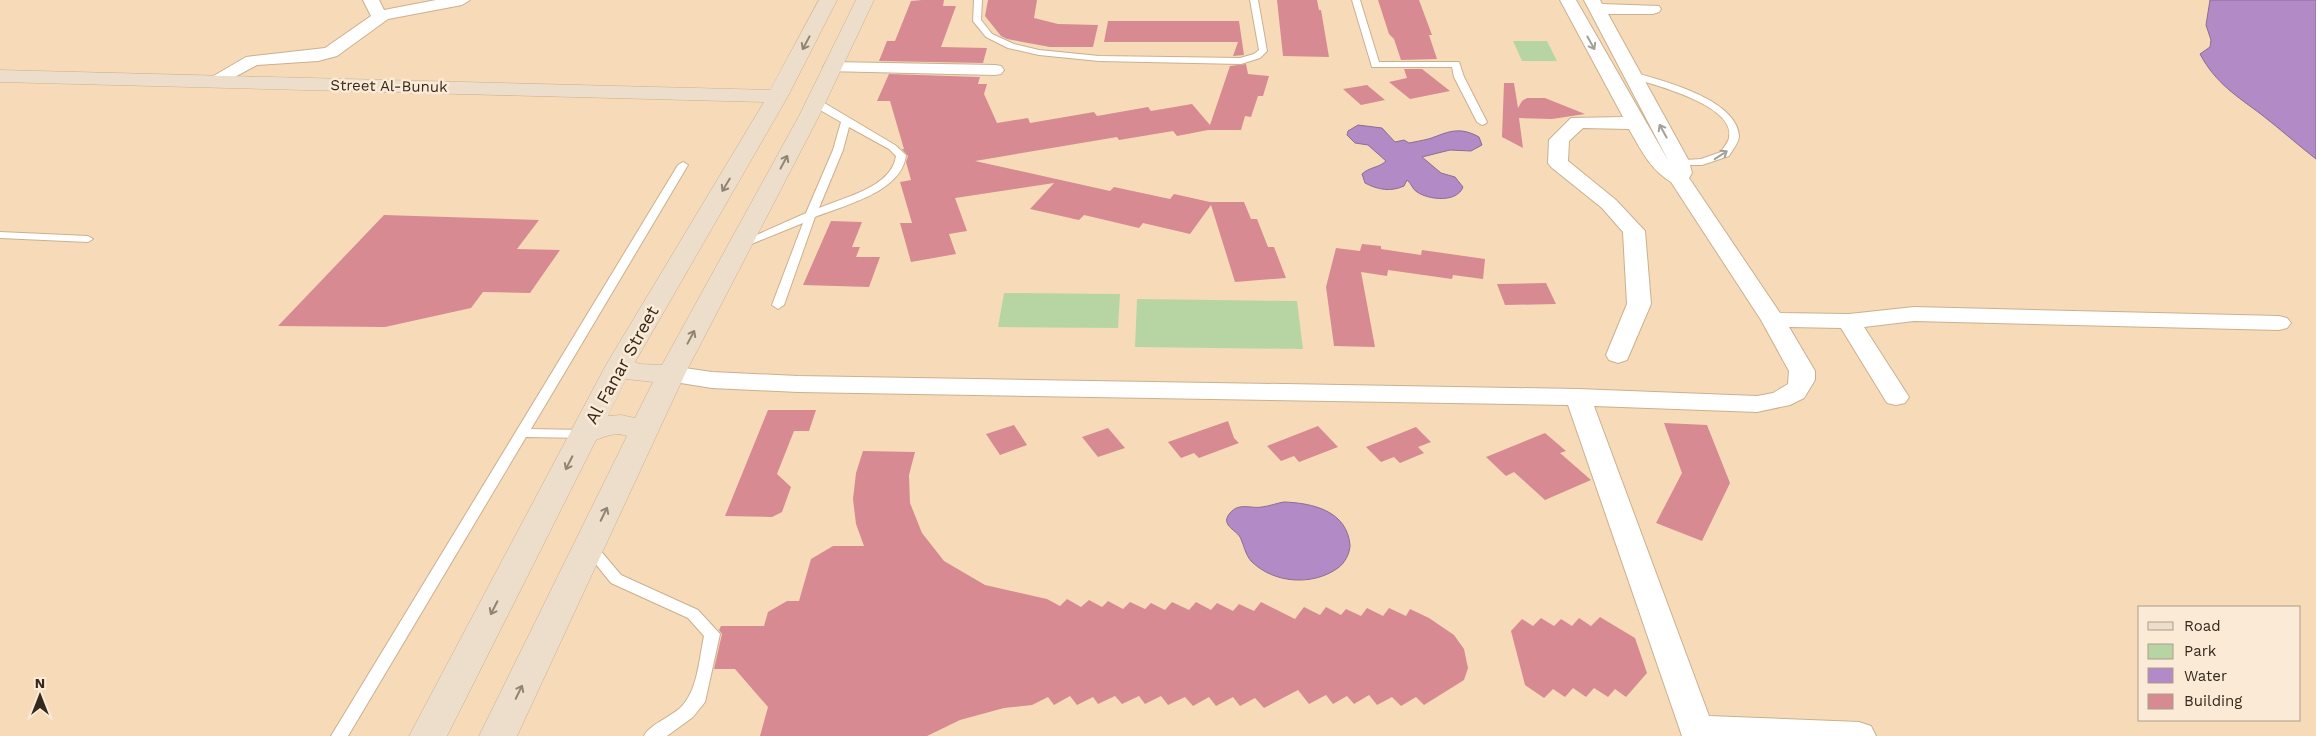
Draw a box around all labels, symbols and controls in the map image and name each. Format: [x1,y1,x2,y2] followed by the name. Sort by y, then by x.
[801,35,810,50] one-way arrow
[1587,35,1597,49] one-way arrow
[330,76,448,96] street label: Street Al-Bunuk
[1658,124,1668,139] one-way arrow
[1714,150,1728,160] one-way arrow
[779,155,789,170] one-way arrow
[721,177,731,191] one-way arrow
[580,302,663,427] street label: Al Fanar Street
[687,330,696,345] one-way arrow
[564,455,573,470] one-way arrow
[600,507,609,522] one-way arrow
[489,600,499,615] one-way arrow
[2138,606,2301,721] legend
[2184,617,2221,635] text: Road
[2184,642,2217,660] text: Park
[2184,667,2227,685] text: Water
[15,671,65,721] north arrow
[35,675,45,691] text: N
[515,685,524,700] one-way arrow
[2184,692,2242,710] text: Building

